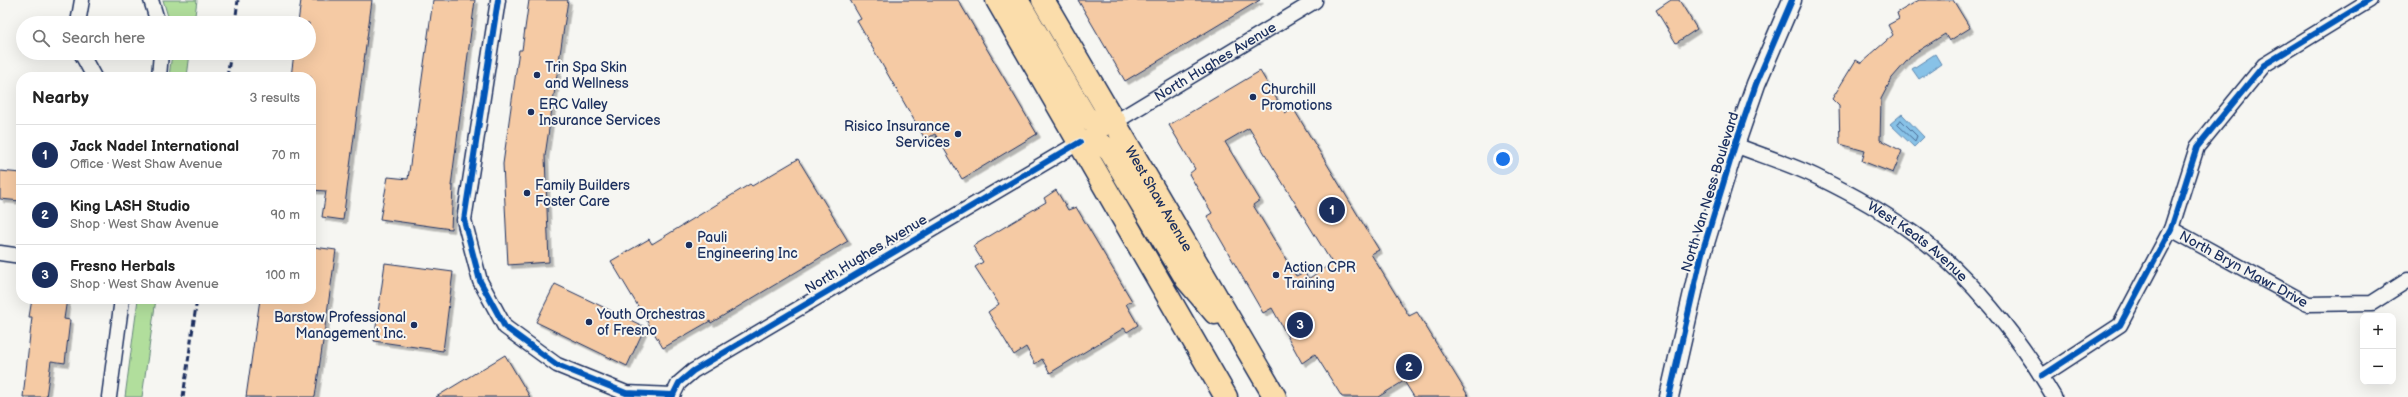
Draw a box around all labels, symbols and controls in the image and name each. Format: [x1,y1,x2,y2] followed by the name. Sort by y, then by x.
[16,16,316,60] search box
[1151,18,1279,105] street label: North Hughes Avenue
[30,27,52,49] icon: search
[62,29,145,48] text: Search here
[545,59,629,92] place label: Trin Spa Skin and Wellness
[532,70,542,80] marker: Trin Spa Skin and Wellness
[1261,81,1332,114] place label: Churchill Promotions
[32,88,89,108] text: Nearby
[249,90,300,106] text: 3 results
[1248,92,1258,102] marker: Churchill Promotions
[539,96,660,129] place label: ERC Valley Insurance Services
[526,107,536,117] marker: ERC Valley Insurance Services
[1678,110,1742,274] street label: North Van Ness Boulevard
[844,118,950,151] place label: Risico Insurance Services
[953,129,963,139] marker: Risico Insurance Services
[70,137,239,156] text: Jack Nadel International
[1122,143,1197,254] street label: West Shaw Avenue
[42,147,48,163] text: 1
[272,147,300,163] text: 70 m
[1493,149,1513,169] your location
[70,156,223,172] text: Office · West Shaw Avenue
[535,177,630,210] place label: Family Builders Foster Care
[522,188,532,198] marker: Family Builders Foster Care
[1319,195,1345,225] pin: 1
[70,197,190,216] text: King LASH Studio
[1865,197,1972,285] street label: West Keats Avenue
[41,207,49,223] text: 2
[271,207,300,223] text: 90 m
[802,211,930,297] street label: North Hughes Avenue
[70,216,219,232] text: Shop · West Shaw Avenue
[2176,227,2311,311] street label: North Bryn Mawr Drive
[697,229,798,262] place label: Pauli Engineering Inc
[684,240,694,250] marker: Pauli Engineering Inc
[70,257,175,276] text: Fresno Herbals
[1284,259,1356,292] place label: Action CPR Training
[41,267,49,283] text: 3
[265,267,300,283] text: 100 m
[1271,270,1281,280] marker: Action CPR Training
[70,276,219,292] text: Shop · West Shaw Avenue
[596,306,705,339] place label: Youth Orchestras of Fresno
[274,309,406,342] place label: Barstow Professional Management Inc.
[1287,310,1313,340] pin: 3
[2360,313,2396,385] map controls
[2360,313,2396,349] button: +
[584,317,594,327] marker: Youth Orchestras of Fresno
[409,320,419,330] marker: Barstow Professional Management Inc.
[2360,349,2396,385] button: −
[1396,352,1422,382] pin: 2

